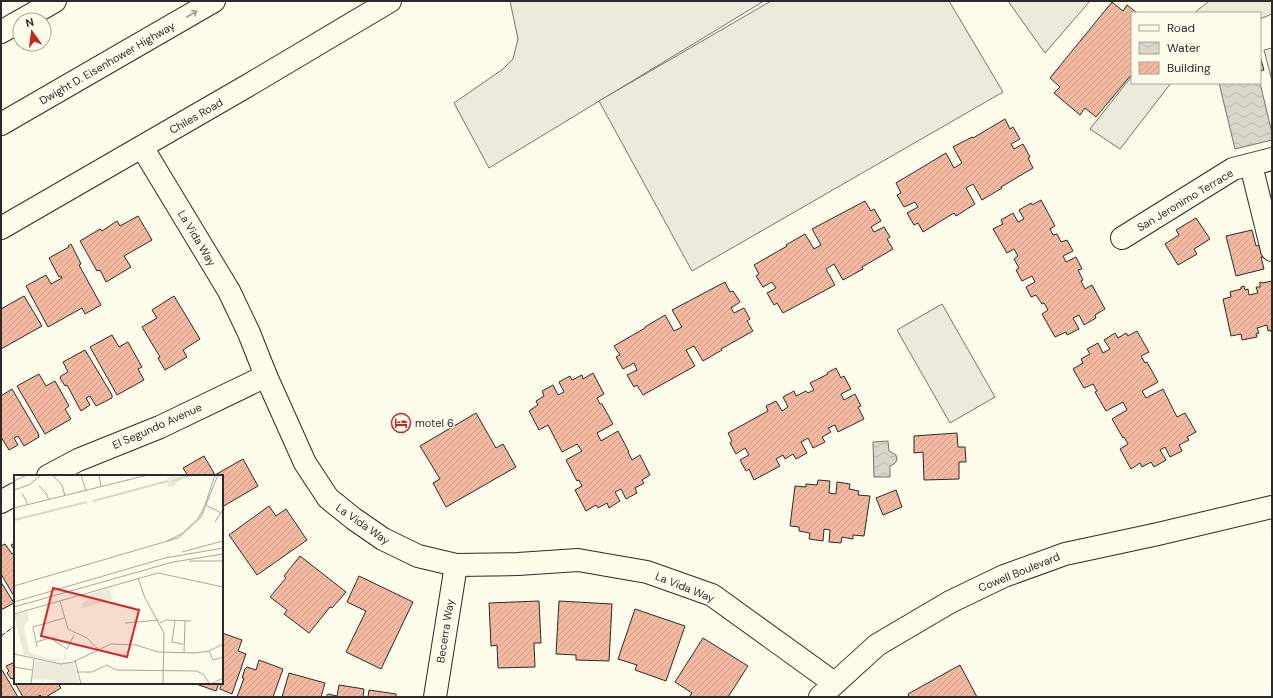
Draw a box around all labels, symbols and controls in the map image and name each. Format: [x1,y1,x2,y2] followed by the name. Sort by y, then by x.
[186,9,198,17] one-way arrow
[12,12,52,52] north arrow
[1131,12,1261,84] legend
[24,15,35,30] text: N
[37,18,177,108] street label: Dwight D. Eisenhower Highway
[1167,20,1195,36] text: Road
[1167,40,1201,56] text: Water
[1167,60,1211,76] text: Building
[167,95,225,137] street label: Chiles Road
[1134,166,1236,234] street label: San Jeronimo Terrace
[175,208,219,268] street label: La Vida Way
[110,400,204,452] street label: El Segundo Avenue
[390,412,412,434] hotel icon: motel 6
[415,416,454,430] place label: motel 6
[14,475,223,684] inset map
[333,500,393,548] street label: La Vida Way
[976,549,1062,595] street label: Cowell Boulevard
[653,569,717,605] street label: La Vida Way
[433,598,457,664] street label: Becerra Way

